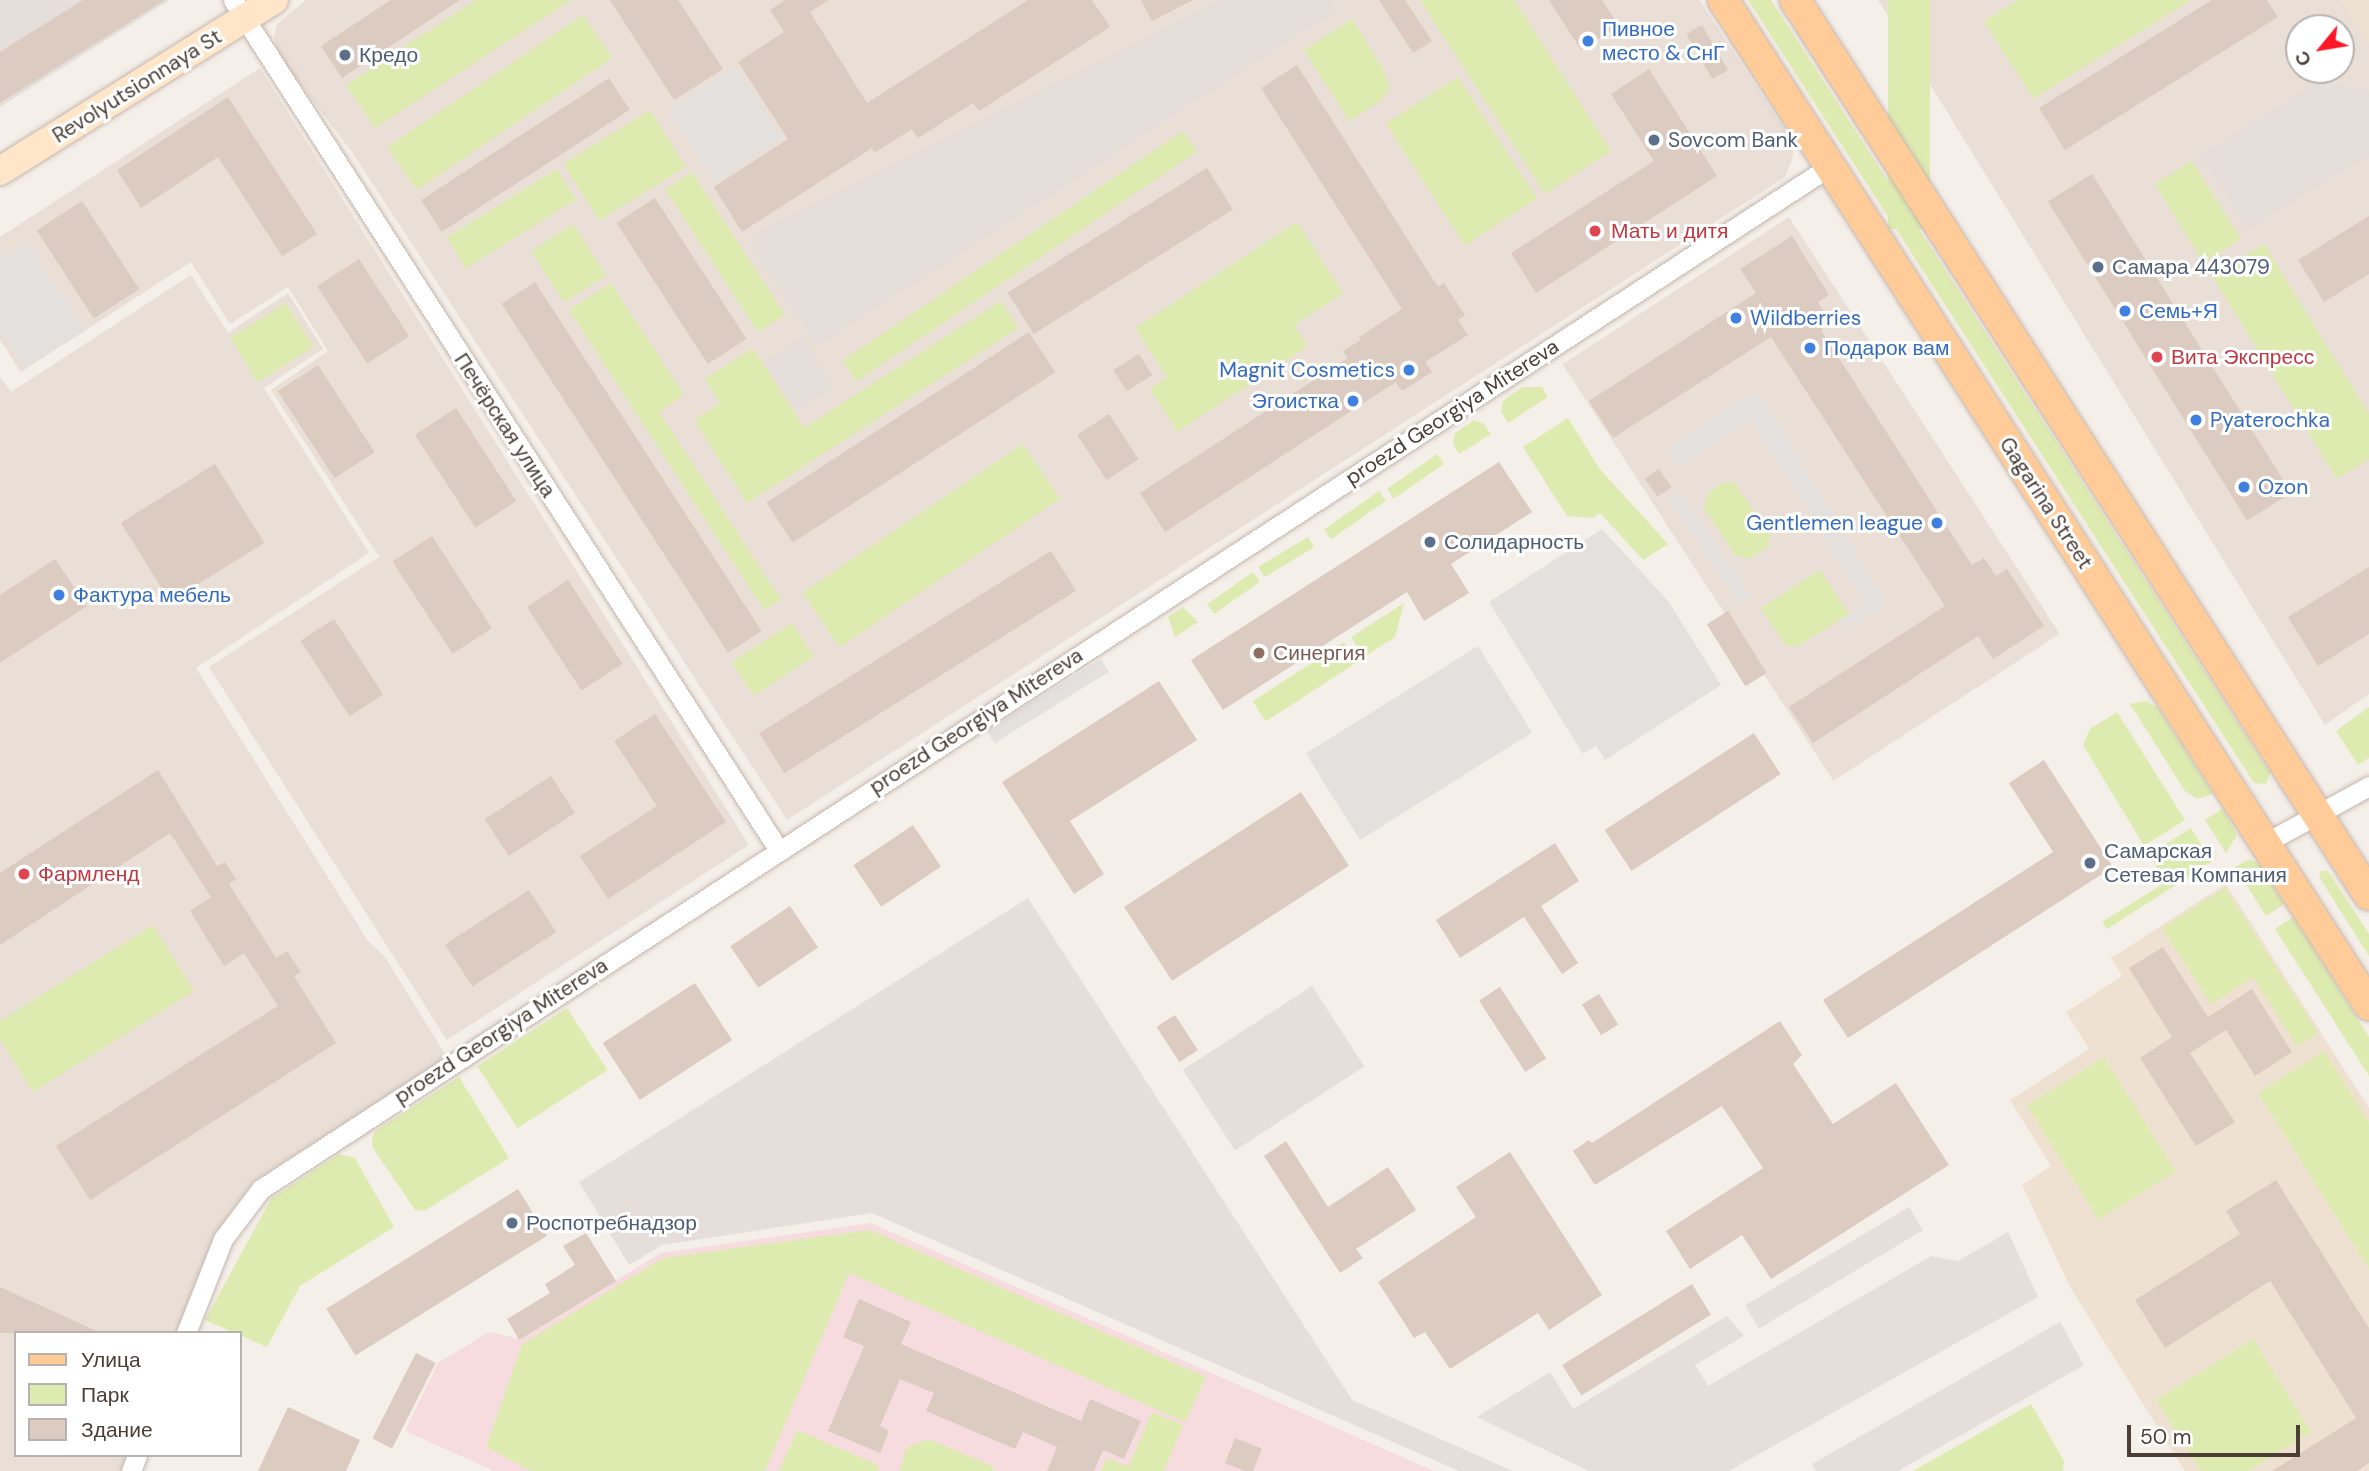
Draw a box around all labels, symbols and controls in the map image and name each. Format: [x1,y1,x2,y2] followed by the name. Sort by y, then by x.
[2285,14,2355,84] north arrow
[1602,16,1724,66] place label: Пивное место & СнГ
[48,24,226,148] street label: Revolyutsionnaya St
[1580,33,1596,49] marker: Пивное место & СнГ
[359,42,418,68] place label: Кредо
[337,47,353,63] marker: Кредо
[2289,47,2317,71] text: С
[1668,127,1798,153] place label: Sovcom Bank
[1646,132,1662,148] marker: Sovcom Bank
[1611,218,1728,244] place label: Мать и дитя
[1585,221,1605,241] marker: Мать и дитя
[2112,254,2270,280] place label: Самара 443079
[2090,259,2106,275] marker: Самара 443079
[2139,298,2218,324] place label: Семь+Я
[2117,303,2133,319] marker: Семь+Я
[1750,305,1861,331] place label: Wildberries
[1728,310,1744,326] marker: Wildberries
[1341,334,1563,490] street label: proezd Georgiya Mitereva
[1824,335,1949,361] place label: Подарок вам
[1802,340,1818,356] marker: Подарок вам
[2171,344,2314,370] place label: Вита Экспресс
[449,348,561,502] street label: Печёрская улица
[2149,349,2165,365] marker: Вита Экспресс
[1219,357,1395,383] place label: Magnit Cosmetics
[1401,362,1417,378] marker: Magnit Cosmetics
[1252,388,1339,414] place label: Эгоистка
[1345,393,1361,409] marker: Эгоистка
[2210,407,2330,433] place label: Pyaterochka
[2188,412,2204,428] marker: Pyaterochka
[1994,432,2098,574] street label: Gagarina Street
[2258,474,2308,500] place label: Ozon
[2236,479,2252,495] marker: Ozon
[1746,510,1923,536] place label: Gentlemen league
[1929,515,1945,531] marker: Gentlemen league
[1444,529,1584,555] place label: Солидарность
[1422,534,1438,550] marker: Солидарность
[73,582,231,608] place label: Фактура мебель
[51,587,67,603] marker: Фактура мебель
[1273,640,1366,666] place label: Синергия
[865,643,1087,799] street label: proezd Georgiya Mitereva
[1251,645,1267,661] marker: Синергия
[2104,838,2287,888] place label: Самарская Сетевая Компания
[2082,855,2098,871] marker: Самарская Сетевая Компания
[38,861,140,887] place label: Фармленд
[16,866,32,882] marker: Фармленд
[390,953,612,1109] street label: proezd Georgiya Mitereva
[526,1210,697,1236] place label: Роспотребнадзор
[504,1215,520,1231] marker: Роспотребнадзор
[14,1331,242,1457] legend
[81,1346,141,1374] text: Улица
[81,1381,129,1409] text: Парк
[2131,1412,2304,1456] scale bar
[81,1416,153,1444] text: Здание
[2140,1423,2191,1451] text: 50 m

